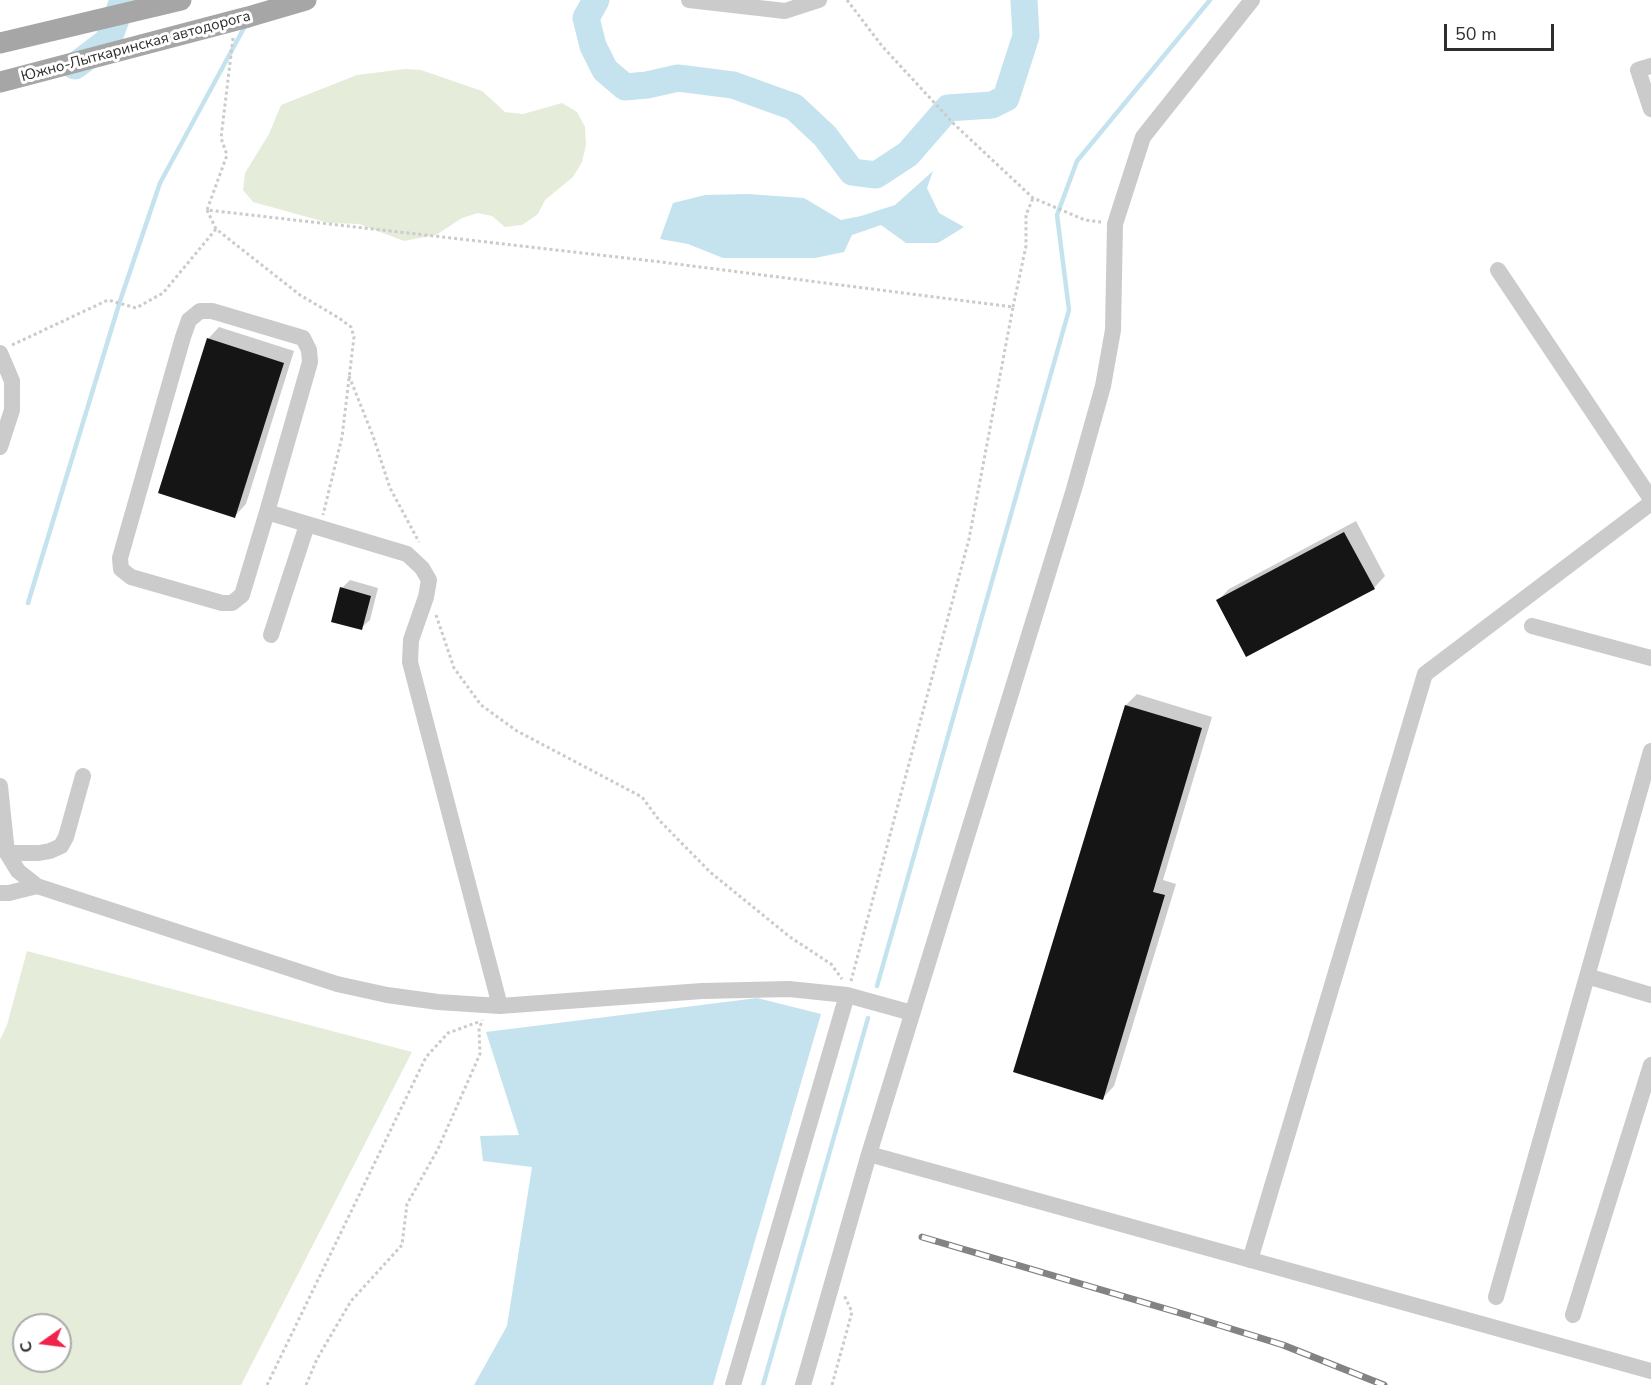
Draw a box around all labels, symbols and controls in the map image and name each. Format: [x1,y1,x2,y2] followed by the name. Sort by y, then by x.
[19,8,253,86] street label: Южно-Лыткаринская автодорога
[1447,12,1556,50] scale bar
[1455,22,1497,46] text: 50 m
[12,1313,72,1373] north arrow
[14,1339,38,1355] text: С

